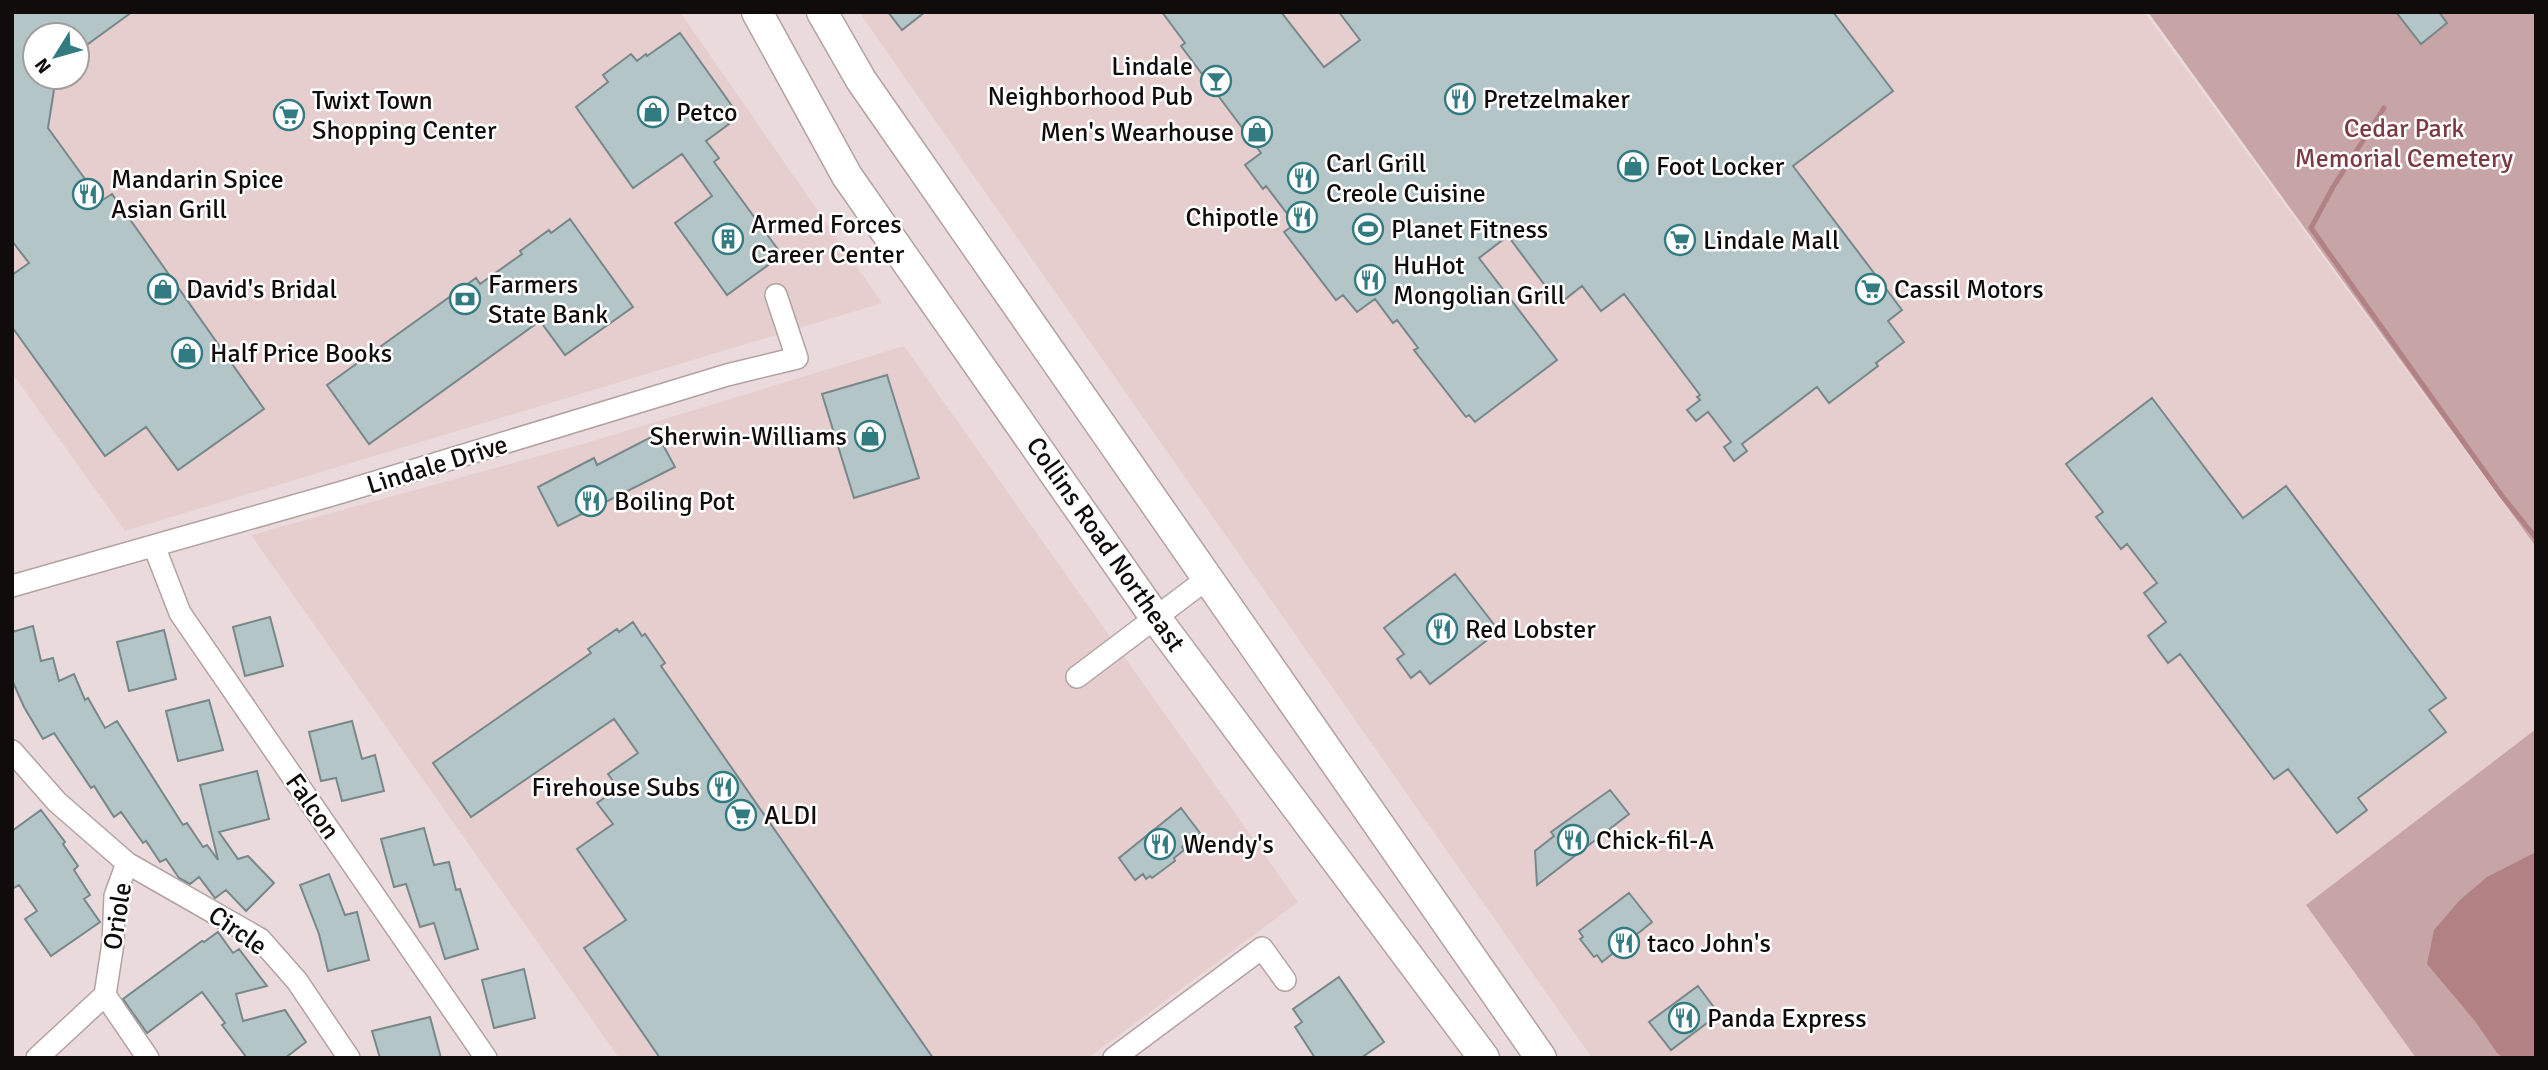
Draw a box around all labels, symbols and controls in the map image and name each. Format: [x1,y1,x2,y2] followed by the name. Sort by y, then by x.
[21,21,91,91] north arrow
[988,51,1193,113] place label: Lindale Neighborhood Pub
[30,53,57,78] text: N
[1199,64,1233,98] bar icon: Lindale Neighborhood Pub
[1443,82,1477,116] restaurant icon: Pretzelmaker
[1483,84,1630,116] place label: Pretzelmaker
[312,85,497,147] place label: Twixt Town Shopping Center
[636,95,670,129] shop icon: Petco
[676,97,738,129] place label: Petco
[272,98,306,132] supermarket icon: Twixt Town Shopping Center
[2295,113,2513,175] park label: Cedar Park Memorial Cemetery
[1240,115,1274,149] shop icon: Men's Wearhouse
[1040,117,1234,149] place label: Men's Wearhouse
[1326,148,1486,210] place label: Carl Grill Creole Cuisine
[1616,149,1650,183] shop icon: Foot Locker
[1656,151,1785,183] place label: Foot Locker
[1286,161,1320,195] restaurant icon: Carl Grill Creole Cuisine
[111,164,284,226] place label: Mandarin Spice Asian Grill
[71,177,105,211] restaurant icon: Mandarin Spice Asian Grill
[1285,200,1319,234] restaurant icon: Chipotle
[1186,202,1279,234] place label: Chipotle
[751,209,905,271] place label: Armed Forces Career Center
[1351,212,1385,246] sports icon: Planet Fitness
[1391,214,1548,246] place label: Planet Fitness
[711,222,745,256] building icon: Armed Forces Career Center
[1663,223,1697,257] supermarket icon: Lindale Mall
[1703,225,1840,257] place label: Lindale Mall
[1393,250,1565,312] place label: HuHot Mongolian Grill
[1353,263,1387,297] restaurant icon: HuHot Mongolian Grill
[488,269,608,331] place label: Farmers State Bank
[146,272,180,306] shop icon: David's Bridal
[1854,272,1888,306] supermarket icon: Cassil Motors
[186,274,337,306] place label: David's Bridal
[1894,274,2044,306] place label: Cassil Motors
[448,282,482,316] bank icon: Farmers State Bank
[170,336,204,370] shop icon: Half Price Books
[210,338,392,370] place label: Half Price Books
[853,419,887,453] shop icon: Sherwin-Williams
[649,421,847,453] place label: Sherwin-Williams
[363,428,512,502] street label: Lindale Drive
[1019,431,1191,658] street label: Collins Road Northeast
[574,484,608,518] restaurant icon: Boiling Pot
[614,486,735,518] place label: Boiling Pot
[1425,612,1459,646] restaurant icon: Red Lobster
[1465,614,1596,646] place label: Red Lobster
[278,767,346,846] street label: Falcon
[706,770,740,804] restaurant icon: Firehouse Subs
[532,772,700,804] place label: Firehouse Subs
[724,798,758,832] supermarket icon: ALDI
[764,800,818,832] place label: ALDI
[1556,823,1590,857] restaurant icon: Chick-fil-A
[1596,825,1714,857] place label: Chick-fil-A
[1143,827,1177,861] restaurant icon: Wendy's
[1183,829,1274,861] place label: Wendy's
[97,880,139,952] street label: Oriole
[202,899,273,962] street label: Circle
[1607,926,1641,960] restaurant icon: taco John's
[1647,928,1771,960] place label: taco John's
[1667,1001,1701,1035] restaurant icon: Panda Express
[1707,1003,1867,1035] place label: Panda Express

